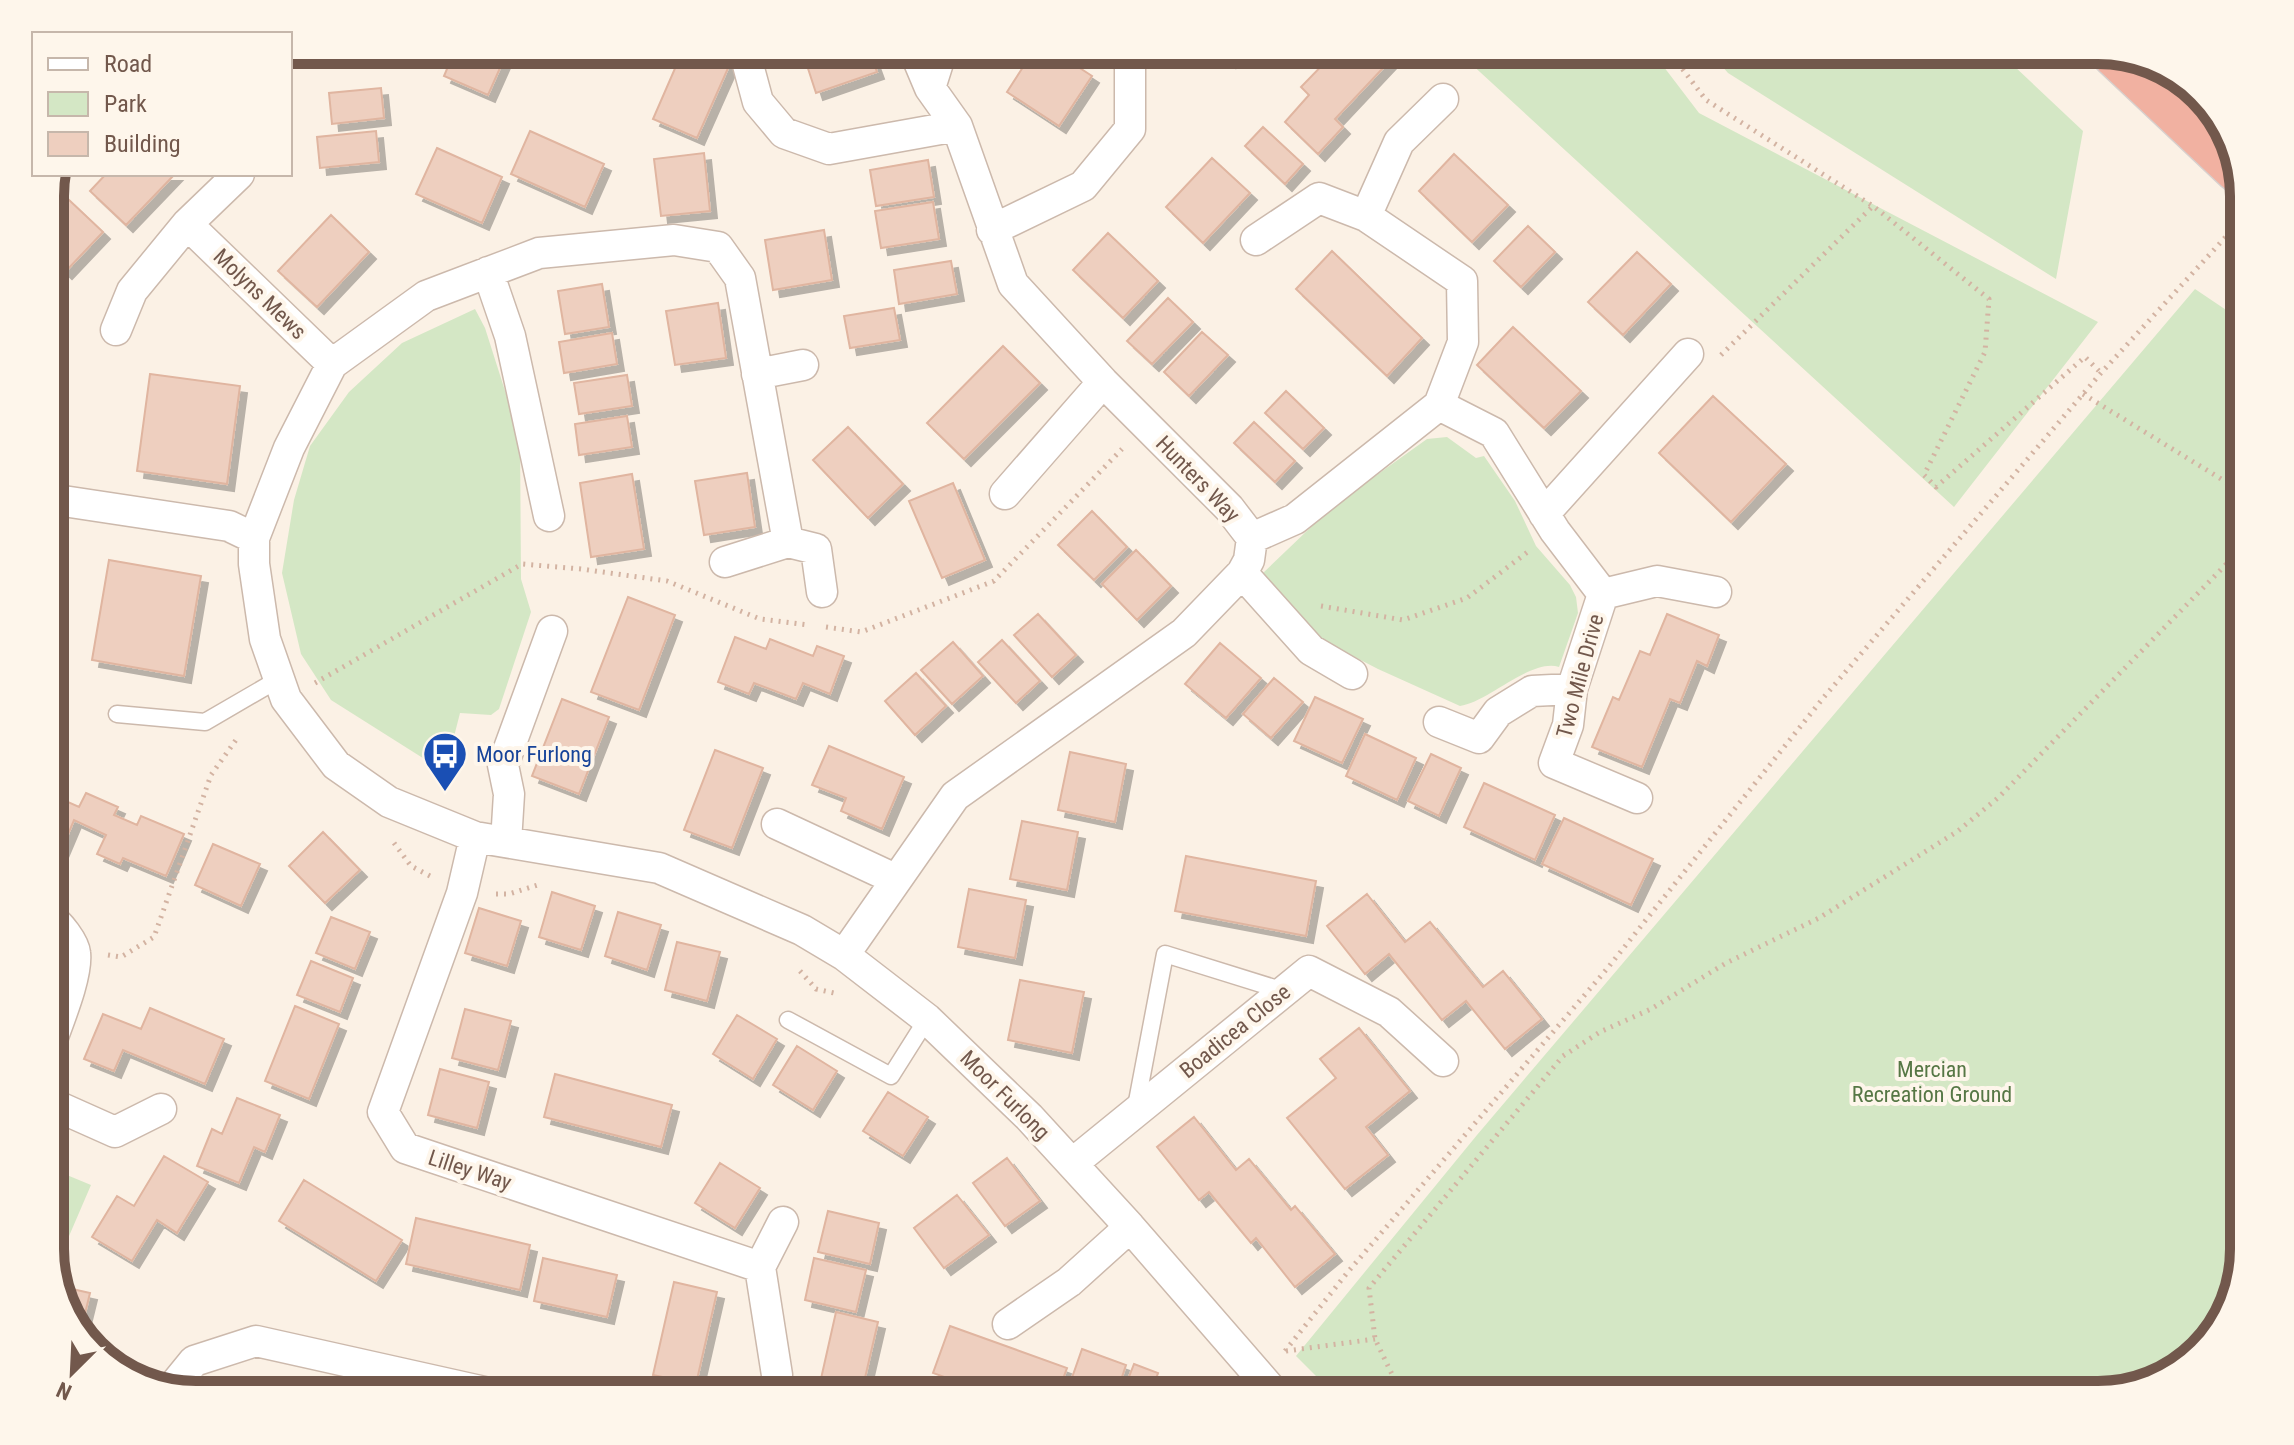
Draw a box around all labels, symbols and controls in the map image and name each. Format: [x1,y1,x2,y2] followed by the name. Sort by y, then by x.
[32,32,292,176] legend
[104,50,152,78] text: Road
[104,90,147,118] text: Park
[104,130,181,158] text: Building
[209,244,311,344] street label: Molyns Mews
[1151,431,1245,527] street label: Hunters Way
[1551,611,1609,741] street label: Two Mile Drive
[421,730,469,793] bus stop icon: Moor Furlong
[476,742,592,767] place label: Moor Furlong
[1175,979,1295,1083] street label: Boadicea Close
[955,1045,1055,1145] street label: Moor Furlong
[1852,1057,2012,1107] park label: Mercian Recreation Ground
[425,1145,515,1195] street label: Lilley Way
[32,1333,112,1413] north arrow
[53,1377,75,1405] text: N

